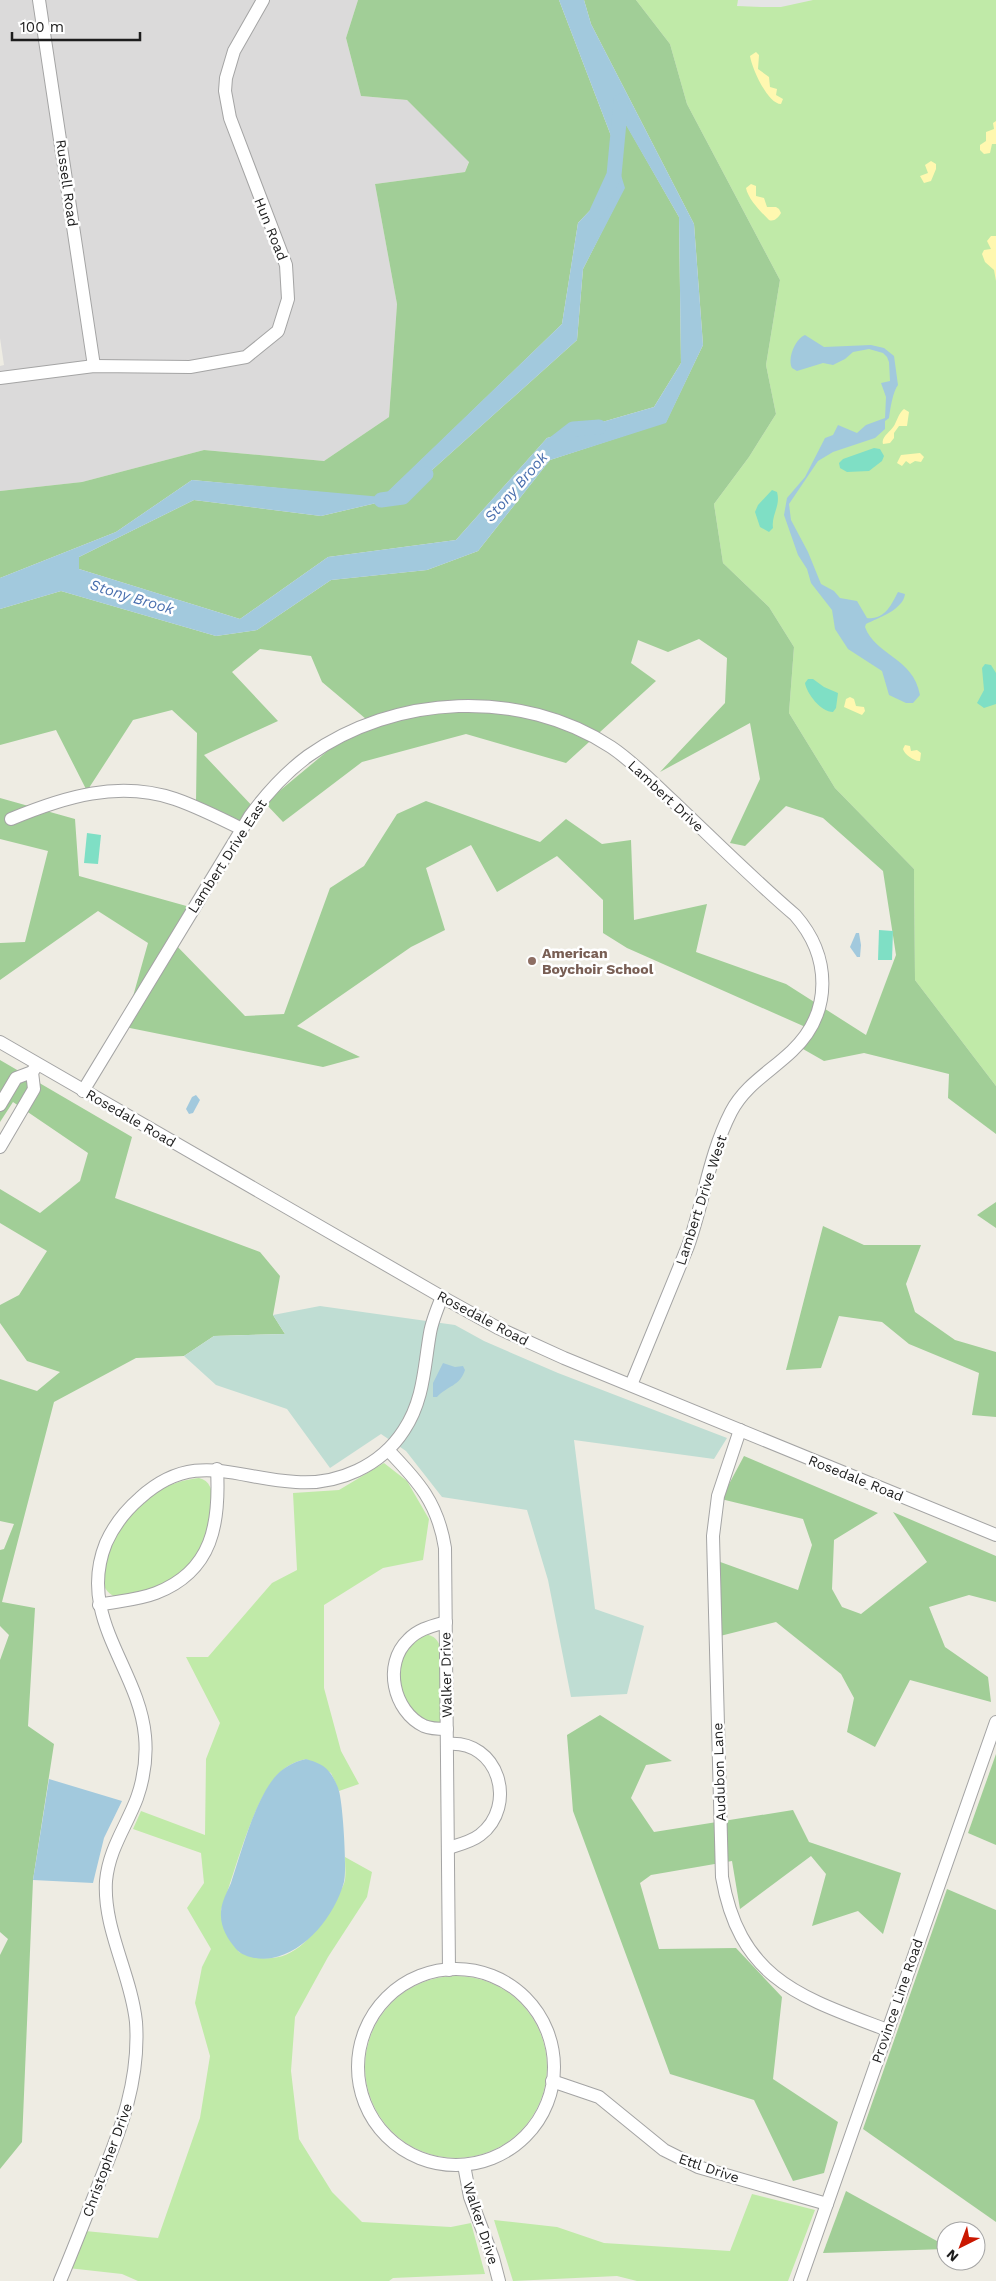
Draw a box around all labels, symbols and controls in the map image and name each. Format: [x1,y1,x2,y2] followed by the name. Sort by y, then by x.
[12,10,140,42] scale bar
[20,18,64,36] text: 100 m
[53,138,81,228] street label: Russell Road
[251,195,291,263] street label: Hun Road
[481,448,552,526] water label: Stony Brook
[88,576,177,619] water label: Stony Brook
[625,757,707,835] street label: Lambert Drive
[184,796,270,916] street label: Lambert Drive East
[542,945,654,977] place label: American Boychoir School
[526,955,538,967] marker: American Boychoir School
[83,1086,179,1150] street label: Rosedale Road
[672,1133,730,1267] street label: Lambert Drive West
[435,1287,531,1349] street label: Rosedale Road
[806,1452,906,1504] street label: Rosedale Road
[437,1632,455,1718] street label: Walker Drive
[709,1722,729,1822] street label: Audubon Lane
[868,1937,926,2065] street label: Province Line Road
[79,2101,135,2219] street label: Christopher Drive
[677,2150,741,2186] street label: Ettl Drive
[460,2180,502,2266] street label: Walker Drive
[936,2221,986,2271] north arrow
[943,2246,962,2265] text: N

